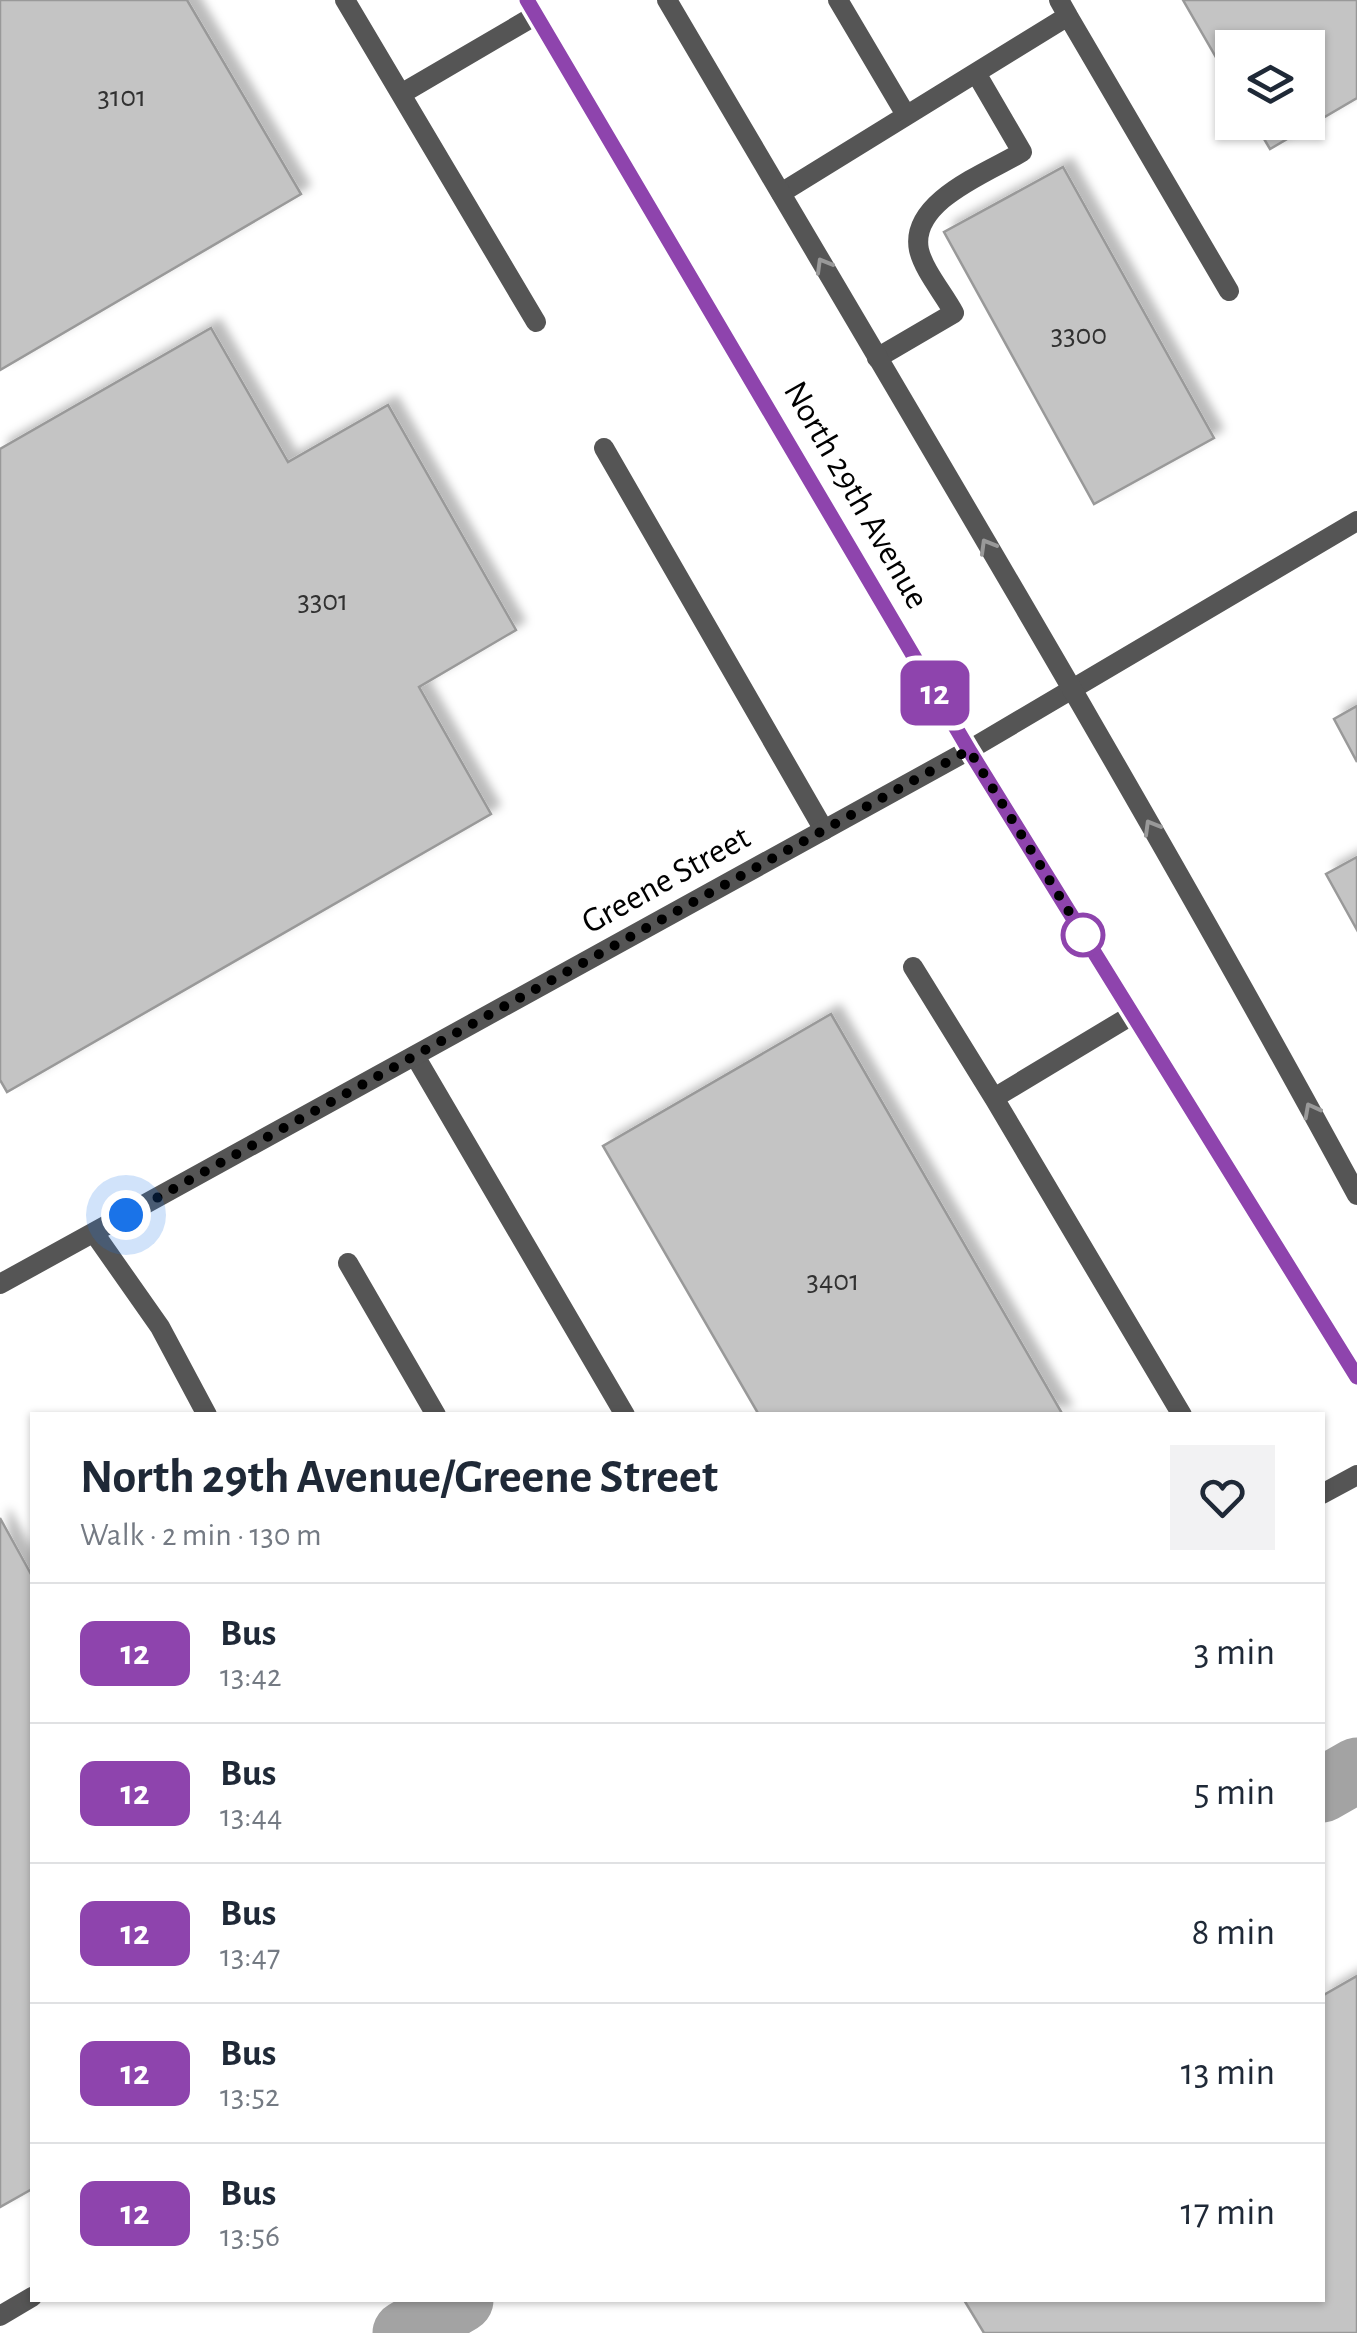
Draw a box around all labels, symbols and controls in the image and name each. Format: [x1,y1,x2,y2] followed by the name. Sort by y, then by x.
[1215,30,1325,140] map controls
[1215,30,1325,140] button: layers
[98,82,146,112] house number: 3101
[816,258,835,276] one-way arrow
[1051,320,1107,350] house number: 3300
[777,375,935,615] street label: North 29th Avenue
[980,539,999,557] one-way arrow
[298,586,348,616] house number: 3301
[890,660,980,726] line badge: 12
[920,676,950,711] text: 12
[1143,819,1163,837] one-way arrow
[576,820,756,940] street label: Greene Street
[1062,914,1104,956] unlabelled marker
[1303,1102,1323,1120] one-way arrow
[101,1190,151,1240] your location
[807,1266,859,1296] house number: 3401
[1170,1445,1275,1550] button: heart
[80,1454,718,1502] text: North 29th Avenue/Greene Street
[80,1519,322,1551] text: Walk · 2 min · 130 m
[220,1615,276,1653] text: Bus
[1194,1634,1275,1672] text: 3 min
[120,1636,150,1671] text: 12
[220,1660,281,1692] text: 13:42
[220,1755,276,1793] text: Bus
[1194,1774,1275,1812] text: 5 min
[120,1776,150,1811] text: 12
[220,1800,282,1832] text: 13:44
[220,1895,276,1933] text: Bus
[1192,1914,1275,1952] text: 8 min
[120,1916,150,1951] text: 12
[220,1940,280,1972] text: 13:47
[220,2035,276,2073] text: Bus
[1181,2054,1275,2092] text: 13 min
[120,2056,150,2091] text: 12
[220,2080,279,2112] text: 13:52
[220,2175,276,2213] text: Bus
[1181,2194,1275,2232] text: 17 min
[120,2196,150,2231] text: 12
[220,2220,280,2252] text: 13:56

